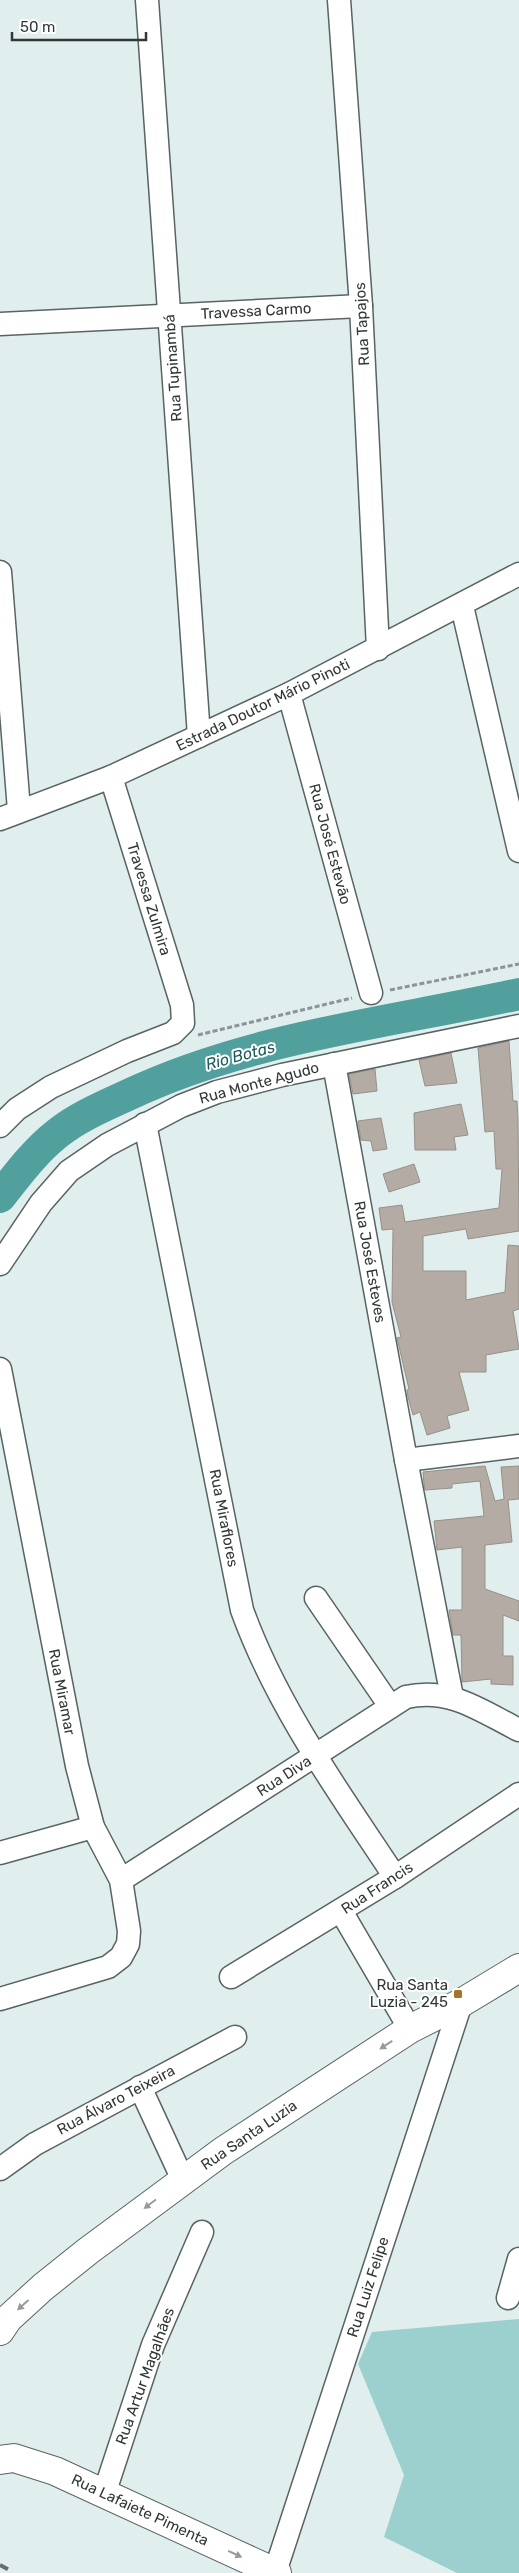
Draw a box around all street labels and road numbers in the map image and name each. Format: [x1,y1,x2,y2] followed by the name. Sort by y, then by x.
[351,282,373,366] street label: Rua Tapajos
[200,299,312,323] street label: Travessa Carmo
[160,314,186,422] street label: Rua Tupinambá
[173,655,353,755] street label: Estrada Doutor Mário Pinoti
[305,782,355,906] street label: Rua José Estevão
[123,840,175,958] street label: Travessa Zulmira
[197,1058,321,1108] street label: Rua Monte Agudo
[350,1200,390,1325] street label: Rua José Esteves
[206,1468,242,1569] street label: Rua Miraflores
[45,1647,79,1737] street label: Rua Miramar
[253,1752,315,1800] street label: Rua Diva
[338,1858,417,1918] street label: Rua Francis
[54,2061,178,2139] street label: Rua Álvaro Teixeira
[198,2096,300,2174] street label: Rua Santa Luzia
[343,2234,393,2340] street label: Rua Luiz Felipe
[112,2305,178,2447] street label: Rua Artur Magalhães
[68,2470,212,2550] street label: Rua Lafaiete Pimenta

